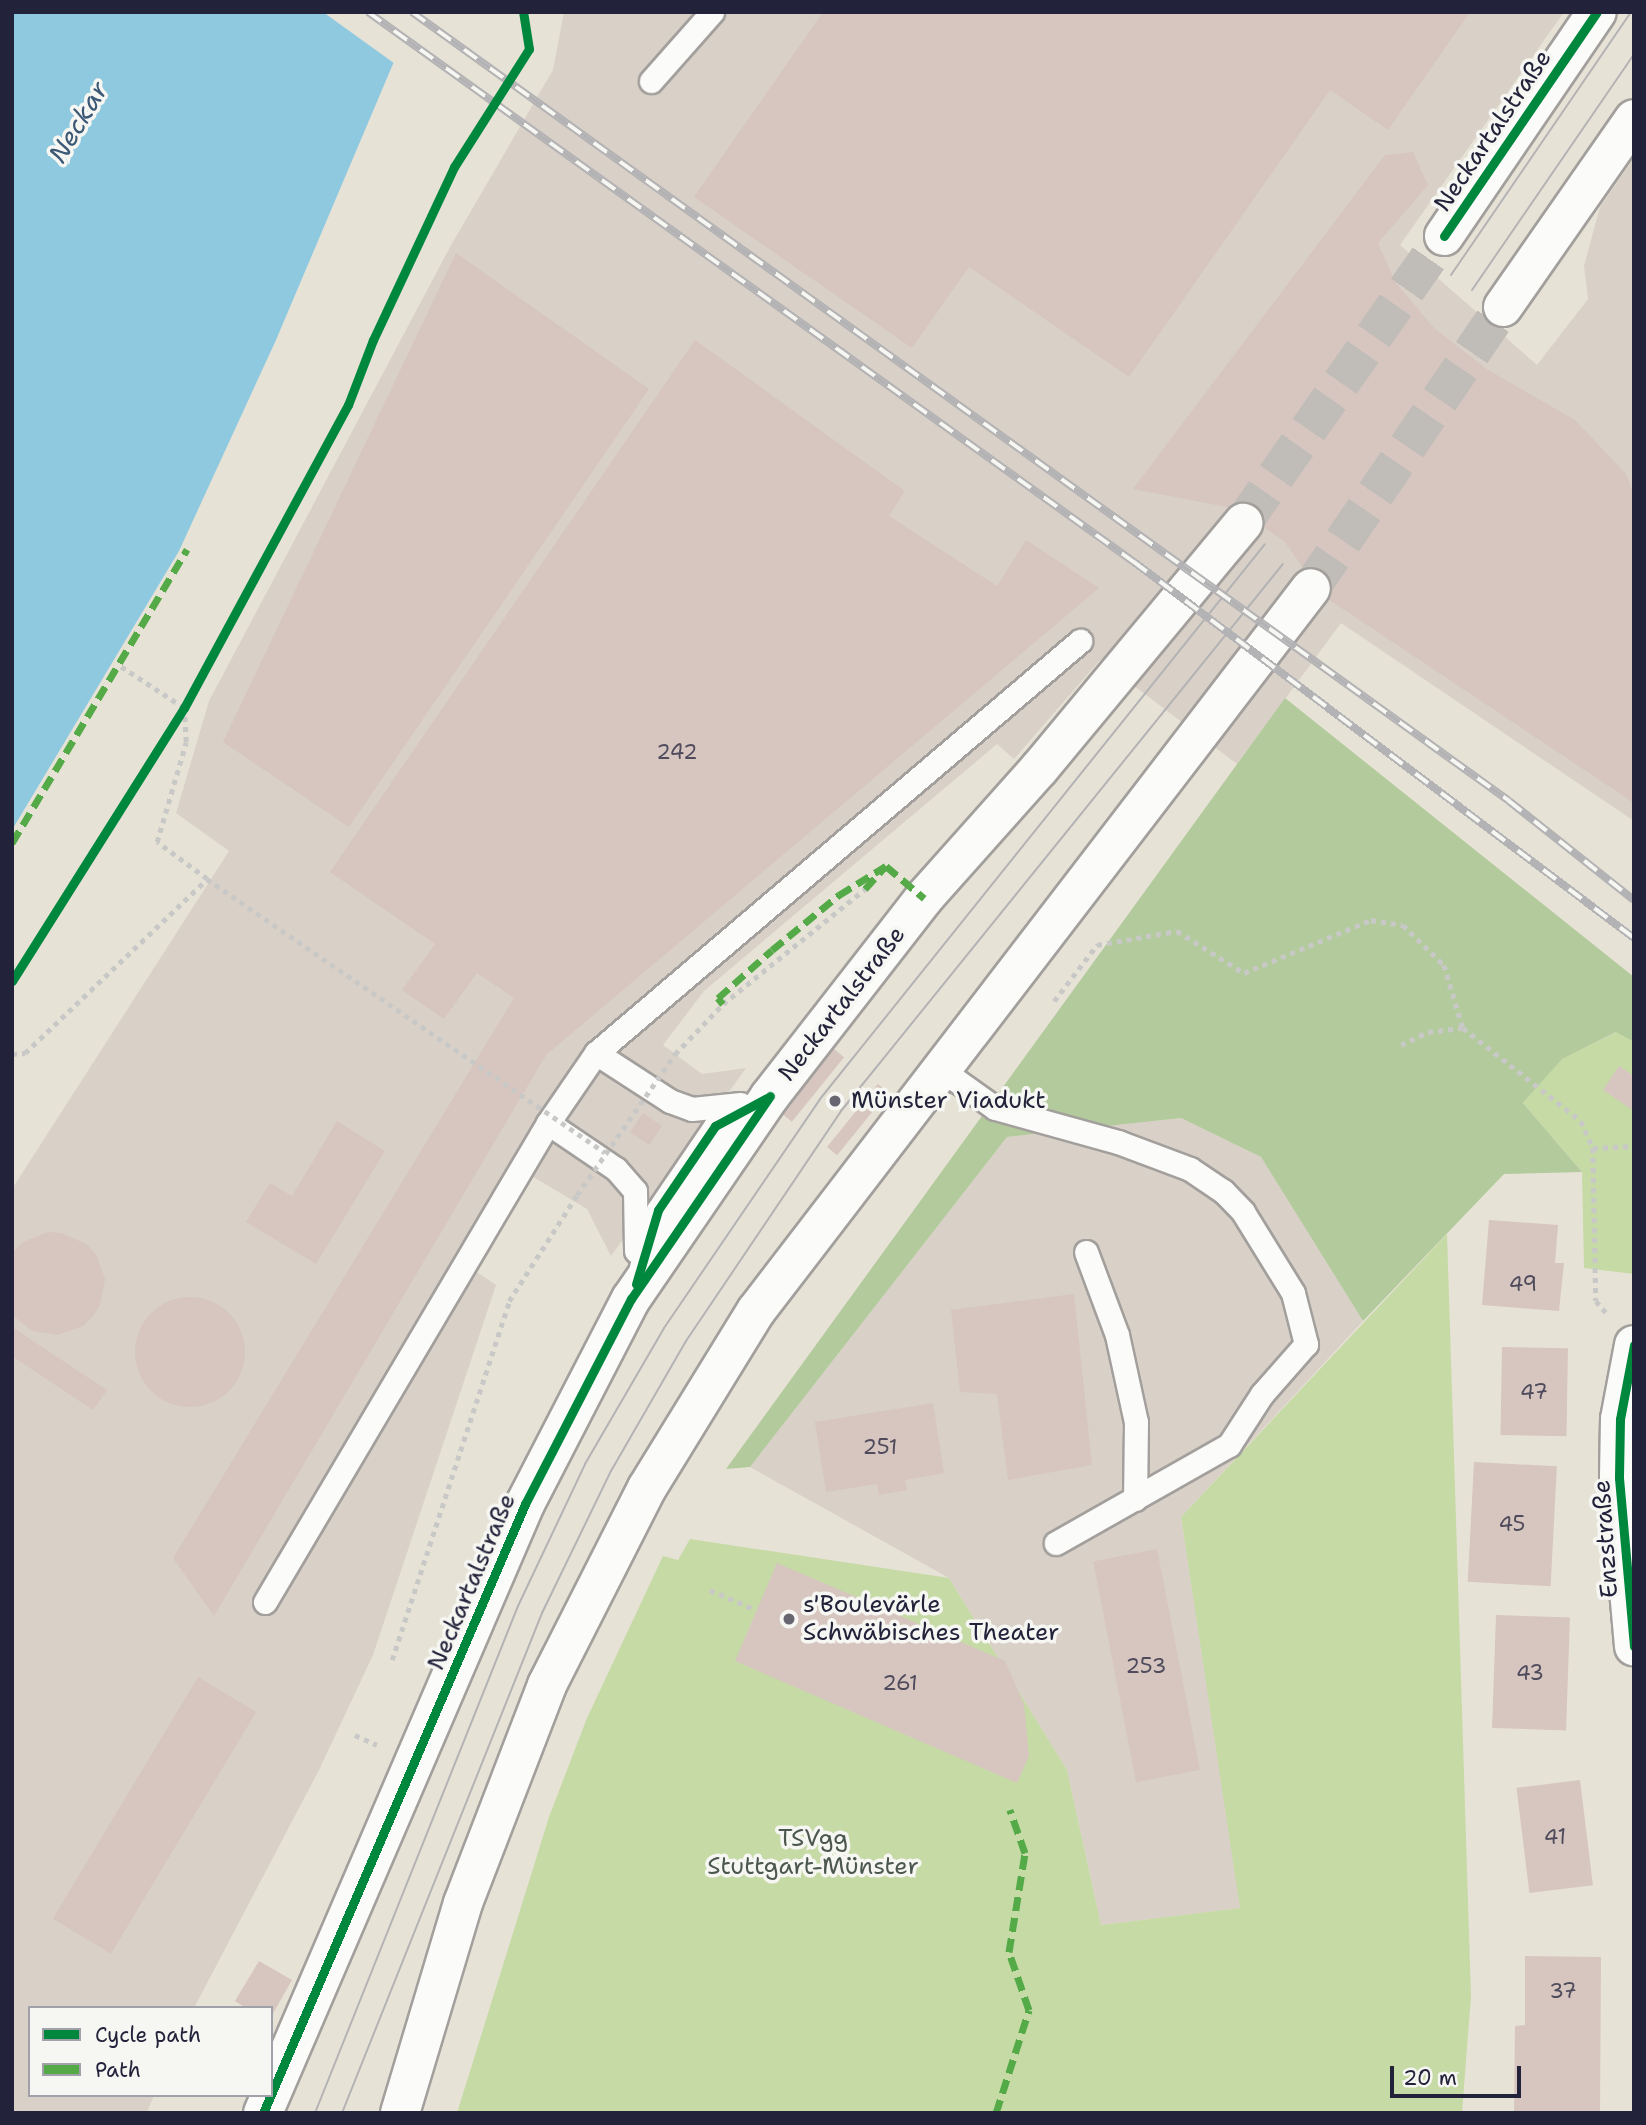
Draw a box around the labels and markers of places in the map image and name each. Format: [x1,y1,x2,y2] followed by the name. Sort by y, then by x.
[851,1087,1046,1115] place label: Münster Viadukt
[825,1091,845,1111] marker: Münster Viadukt
[803,1591,1059,1647] place label: s'Boulevärle Schwäbisches Theater
[781,1611,797,1627] marker: s'Boulevärle Schwäbisches Theater

